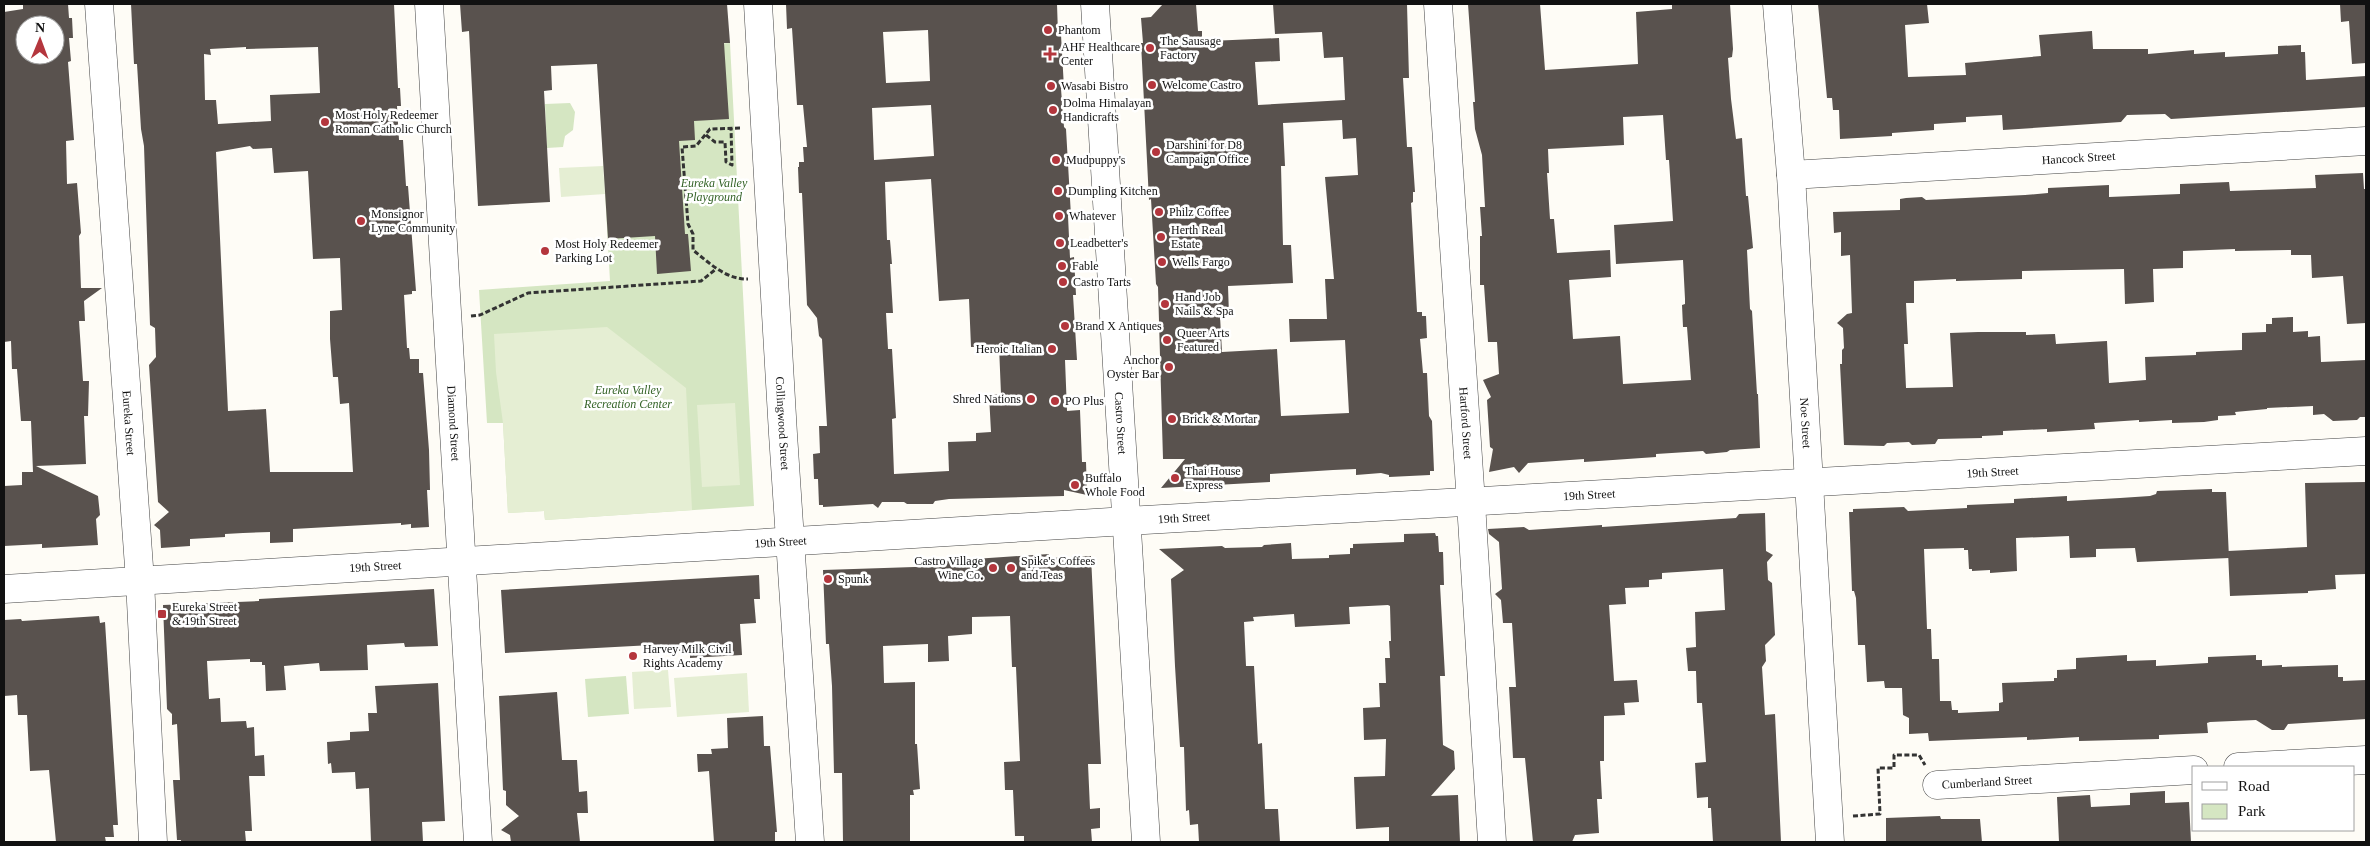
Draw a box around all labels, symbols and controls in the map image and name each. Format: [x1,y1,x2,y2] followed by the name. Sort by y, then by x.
[15,15,65,65] north arrow
[35,20,45,35] text: N
[1058,23,1101,37] place label: Phantom
[1042,24,1054,36] marker: Phantom
[1160,34,1221,62] place label: The Sausage Factory
[1061,40,1140,68] place label: AHF Healthcare Center
[1144,42,1156,54] marker: The Sausage Factory
[1043,47,1057,61] marker: AHF Healthcare Center
[1162,78,1241,92] place label: Welcome Castro
[1061,79,1128,93] place label: Wasabi Bistro
[1146,79,1158,91] marker: Welcome Castro
[1045,80,1057,92] marker: Wasabi Bistro
[1063,96,1151,124] place label: Dolma Himalayan Handicrafts
[1047,104,1059,116] marker: Dolma Himalayan Handicrafts
[335,108,452,136] place label: Most Holy Redeemer Roman Catholic Church
[319,116,331,128] marker: Most Holy Redeemer Roman Catholic Church
[1166,138,1249,166] place label: Darshini for D8 Campaign Office
[1150,146,1162,158] marker: Darshini for D8 Campaign Office
[2041,149,2116,167] street label: Hancock Street
[1066,153,1126,167] place label: Mudpuppy's
[1050,154,1062,166] marker: Mudpuppy's
[680,176,748,204] park label: Eureka Valley Playground
[1068,184,1158,198] place label: Dumpling Kitchen
[1052,185,1064,197] marker: Dumpling Kitchen
[1169,205,1229,219] place label: Philz Coffee
[1153,206,1165,218] marker: Philz Coffee
[371,207,455,235] place label: Monsignor Lyne Community
[1069,209,1116,223] place label: Whatever
[1053,210,1065,222] marker: Whatever
[355,215,367,227] marker: Monsignor Lyne Community
[1171,223,1224,251] place label: Herth Real Estate
[1155,231,1167,243] marker: Herth Real Estate
[1070,236,1128,250] place label: Leadbetter's
[555,237,658,265] place label: Most Holy Redeemer Parking Lot
[1054,237,1066,249] marker: Leadbetter's
[539,245,551,257] marker: Most Holy Redeemer Parking Lot
[1172,255,1230,269] place label: Wells Fargo
[1156,256,1168,268] marker: Wells Fargo
[1072,259,1099,273] place label: Fable
[1056,260,1068,272] marker: Fable
[1073,275,1131,289] place label: Castro Tarts
[1057,276,1069,288] marker: Castro Tarts
[1175,290,1234,318] place label: Hand Job Nails & Spa
[1159,298,1171,310] marker: Hand Job Nails & Spa
[1075,319,1162,333] place label: Brand X Antiques
[1059,320,1071,332] marker: Brand X Antiques
[1177,326,1230,354] place label: Queer Arts Featured
[1161,334,1173,346] marker: Queer Arts Featured
[976,342,1042,356] place label: Heroic Italian
[1046,343,1058,355] marker: Heroic Italian
[1107,353,1159,381] place label: Anchor Oyster Bar
[1163,361,1175,373] marker: Anchor Oyster Bar
[773,376,792,471] street label: Collingwood Street
[583,383,672,411] park label: Eureka Valley Recreation Center
[444,385,463,462] street label: Diamond Street
[1456,387,1475,460] street label: Hartford Street
[119,390,138,457] street label: Eureka Street
[953,392,1021,406] place label: Shred Nations
[1112,392,1129,455] street label: Castro Street
[1025,393,1037,405] marker: Shred Nations
[1065,394,1104,408] place label: PO Plus
[1049,395,1061,407] marker: PO Plus
[1797,397,1814,450] street label: Noe Street
[1182,412,1257,426] place label: Brick & Mortar
[1166,413,1178,425] marker: Brick & Mortar
[1185,464,1241,492] place label: Thai House Express
[1966,464,2020,481] street label: 19th Street
[1085,471,1145,499] place label: Buffalo Whole Food
[1169,472,1181,484] marker: Thai House Express
[1069,479,1081,491] marker: Buffalo Whole Food
[1563,486,1616,503] street label: 19th Street
[1157,509,1211,526] street label: 19th Street
[754,533,808,551] street label: 19th Street
[914,554,983,582] place label: Castro Village Wine Co.
[1021,554,1096,582] place label: Spike's Coffees and Teas
[349,558,403,575] street label: 19th Street
[987,562,999,574] marker: Castro Village Wine Co.
[1005,562,1017,574] marker: Spike's Coffees and Teas
[838,572,869,586] place label: Spunk
[822,573,834,585] marker: Spunk
[172,600,238,628] place label: Eureka Street & 19th Street
[156,608,168,620] marker: Eureka Street & 19th Street
[643,642,732,670] place label: Harvey Milk Civil Rights Academy
[627,650,639,662] marker: Harvey Milk Civil Rights Academy
[2192,766,2355,831] legend
[1941,772,2033,792] street label: Cumberland Street
[2238,778,2270,794] text: Road
[2238,803,2266,819] text: Park

